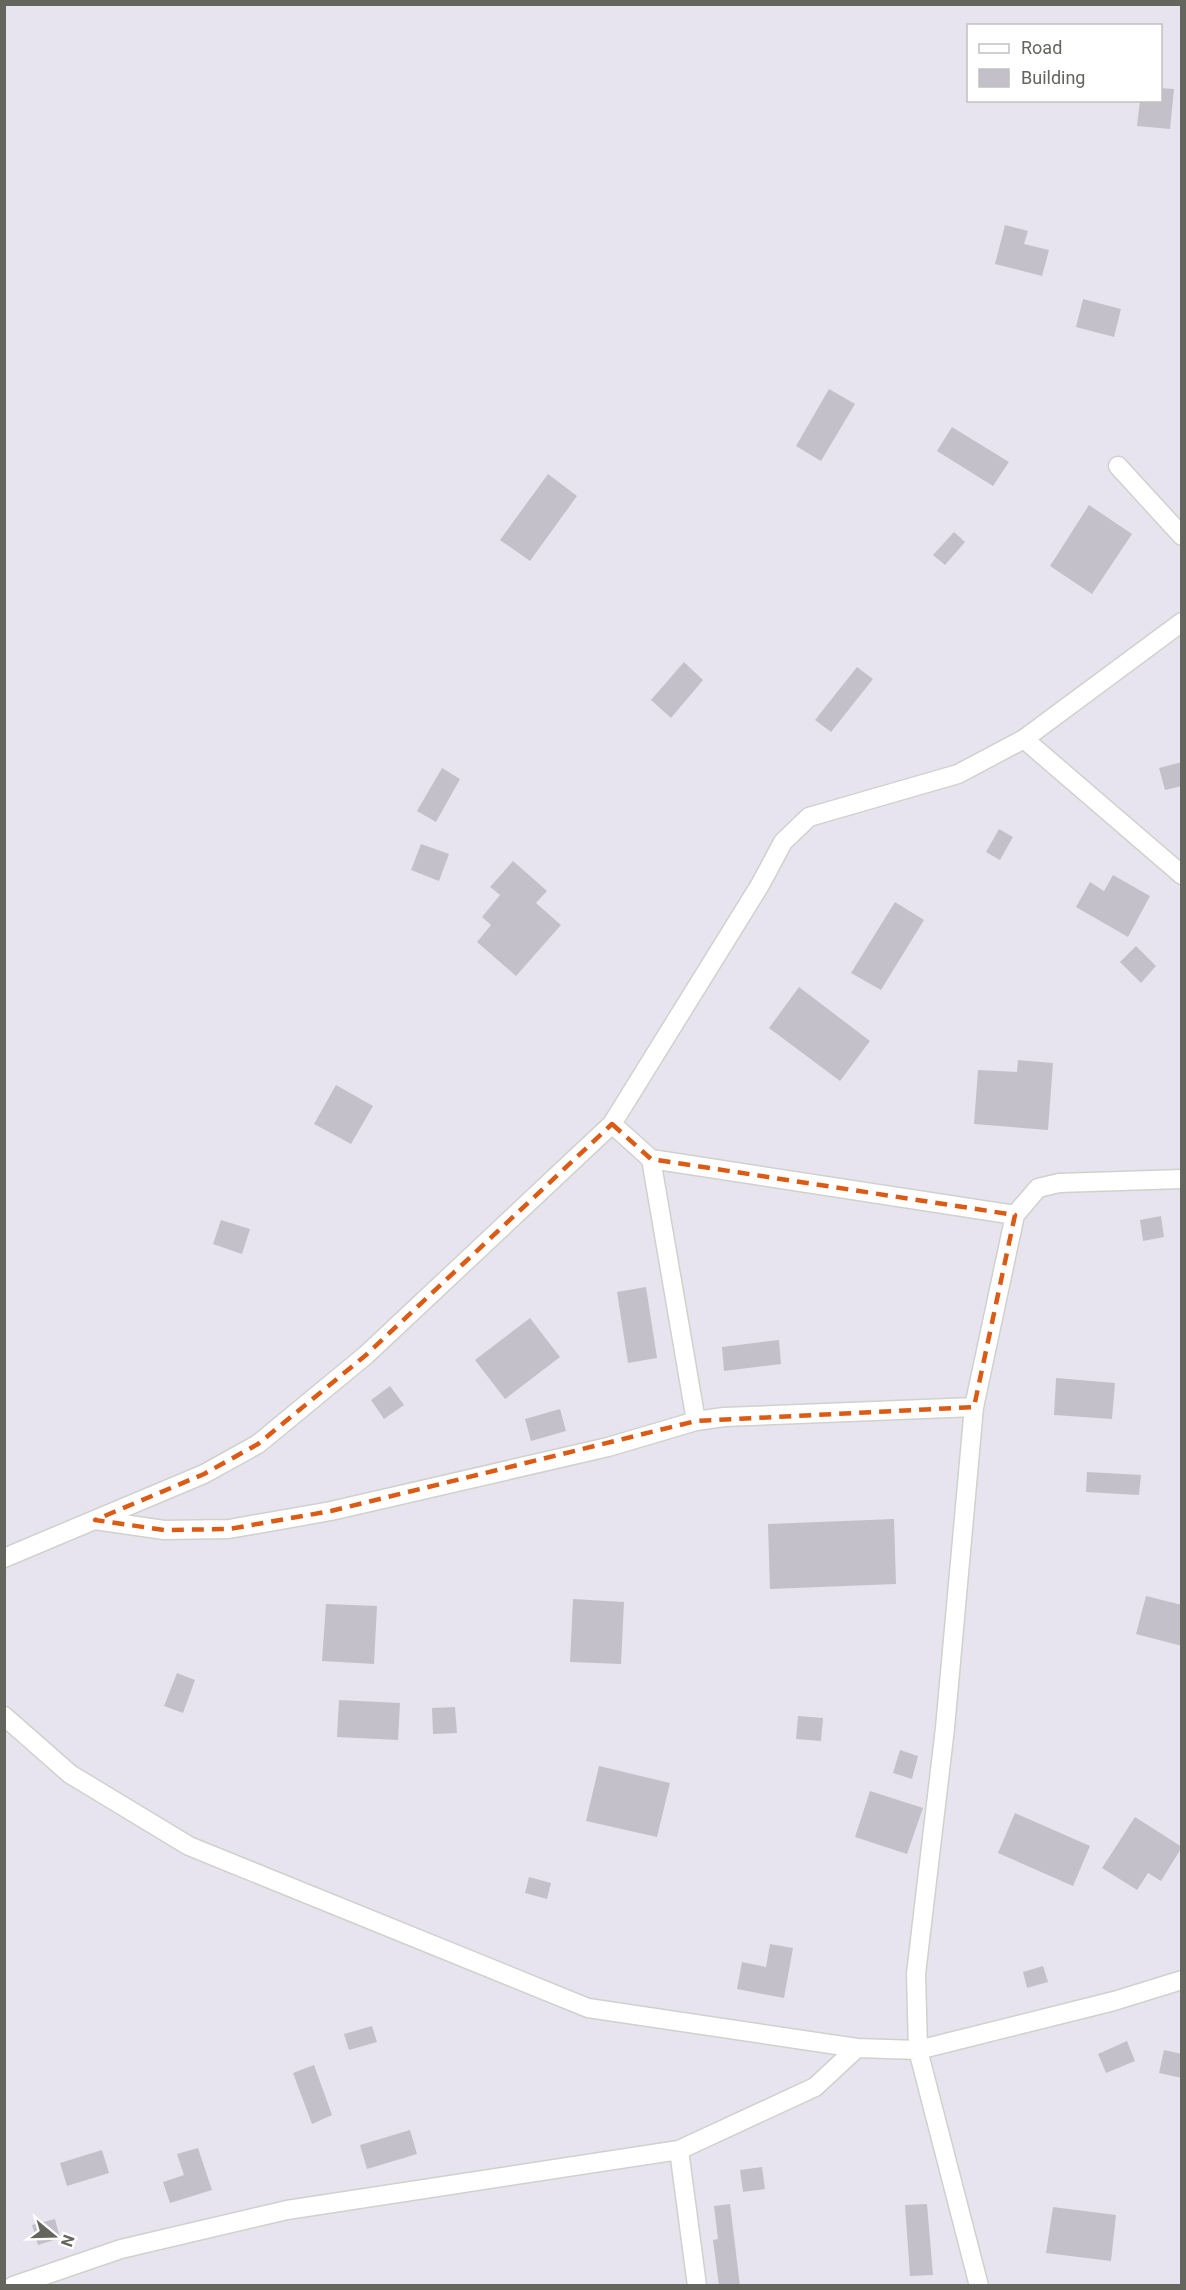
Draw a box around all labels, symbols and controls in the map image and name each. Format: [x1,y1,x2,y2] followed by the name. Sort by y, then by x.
[967,24,1162,102] legend
[1021,37,1062,58] text: Road
[1021,67,1085,88] text: Building
[24,2206,84,2266] north arrow
[57,2232,79,2249] text: N

